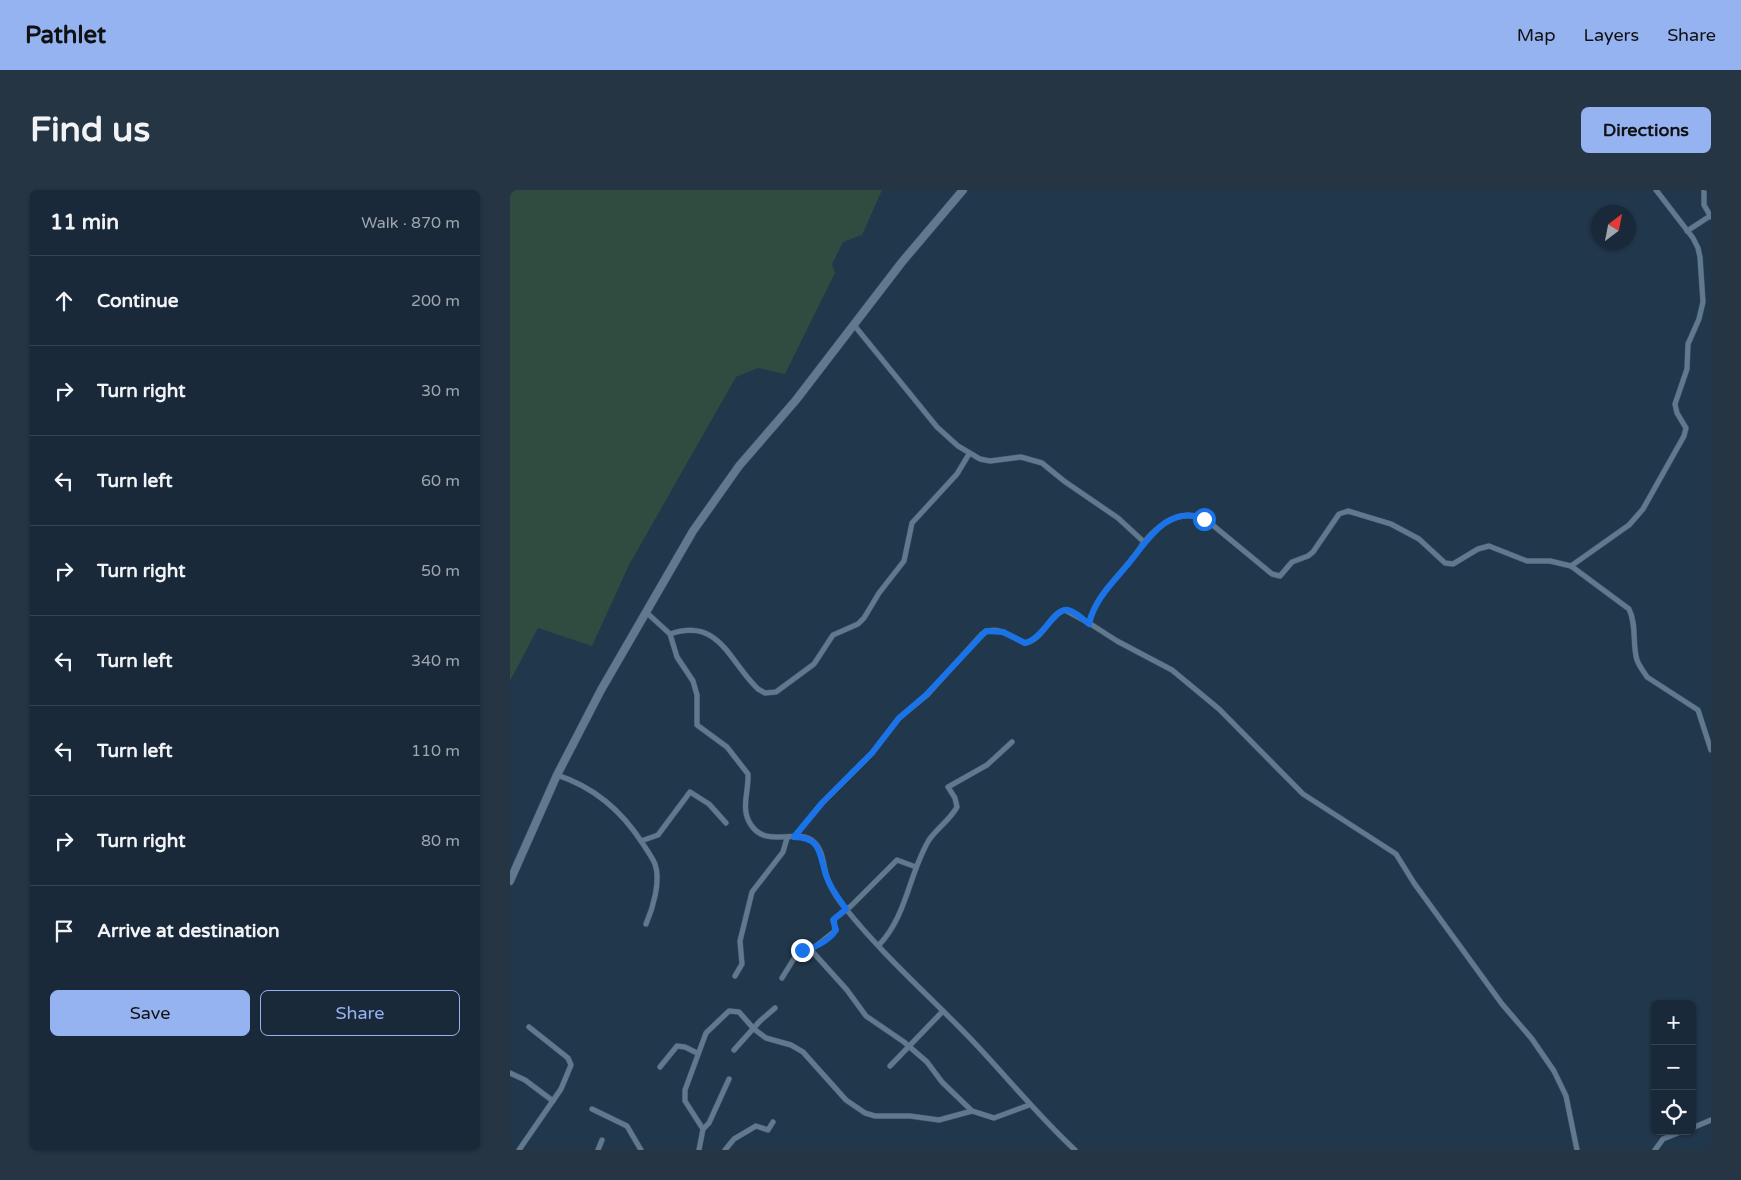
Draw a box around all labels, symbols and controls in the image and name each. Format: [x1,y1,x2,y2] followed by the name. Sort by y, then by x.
[25,21,106,50] text: Pathlet
[1517,24,1556,46] text: Map
[1584,24,1639,46] text: Layers
[1667,24,1716,46] text: Share
[1581,107,1711,153] button: Directions
[30,109,150,151] text: Find us
[1591,205,1636,250] north arrow
[50,210,119,235] text: 11 min
[361,213,460,233] text: Walk · 870 m
[50,287,78,315] icon: ahead
[97,290,179,312] text: Continue
[411,291,460,311] text: 200 m
[50,377,78,405] icon: right
[97,380,185,402] text: Turn right
[421,381,460,401] text: 30 m
[50,467,78,495] icon: left
[97,470,173,492] text: Turn left
[421,471,460,491] text: 60 m
[1193,508,1216,531] route start
[50,557,78,585] icon: right
[97,560,185,582] text: Turn right
[421,561,460,581] text: 50 m
[50,647,78,675] icon: left
[97,650,173,672] text: Turn left
[411,651,460,671] text: 340 m
[50,737,78,765] icon: left
[97,740,173,762] text: Turn left
[411,741,460,761] text: 110 m
[50,827,78,855] icon: right
[97,830,185,852] text: Turn right
[421,831,460,851] text: 80 m
[50,917,78,945] icon: arrive
[97,920,280,942] text: Arrive at destination
[791,939,814,962] route end
[50,990,250,1036] button: Save
[260,990,460,1036] button: Share
[1651,1000,1696,1135] map controls
[1651,1000,1696,1045] button: +
[1651,1045,1696,1090] button: −
[1651,1090,1696,1135] button: locate

